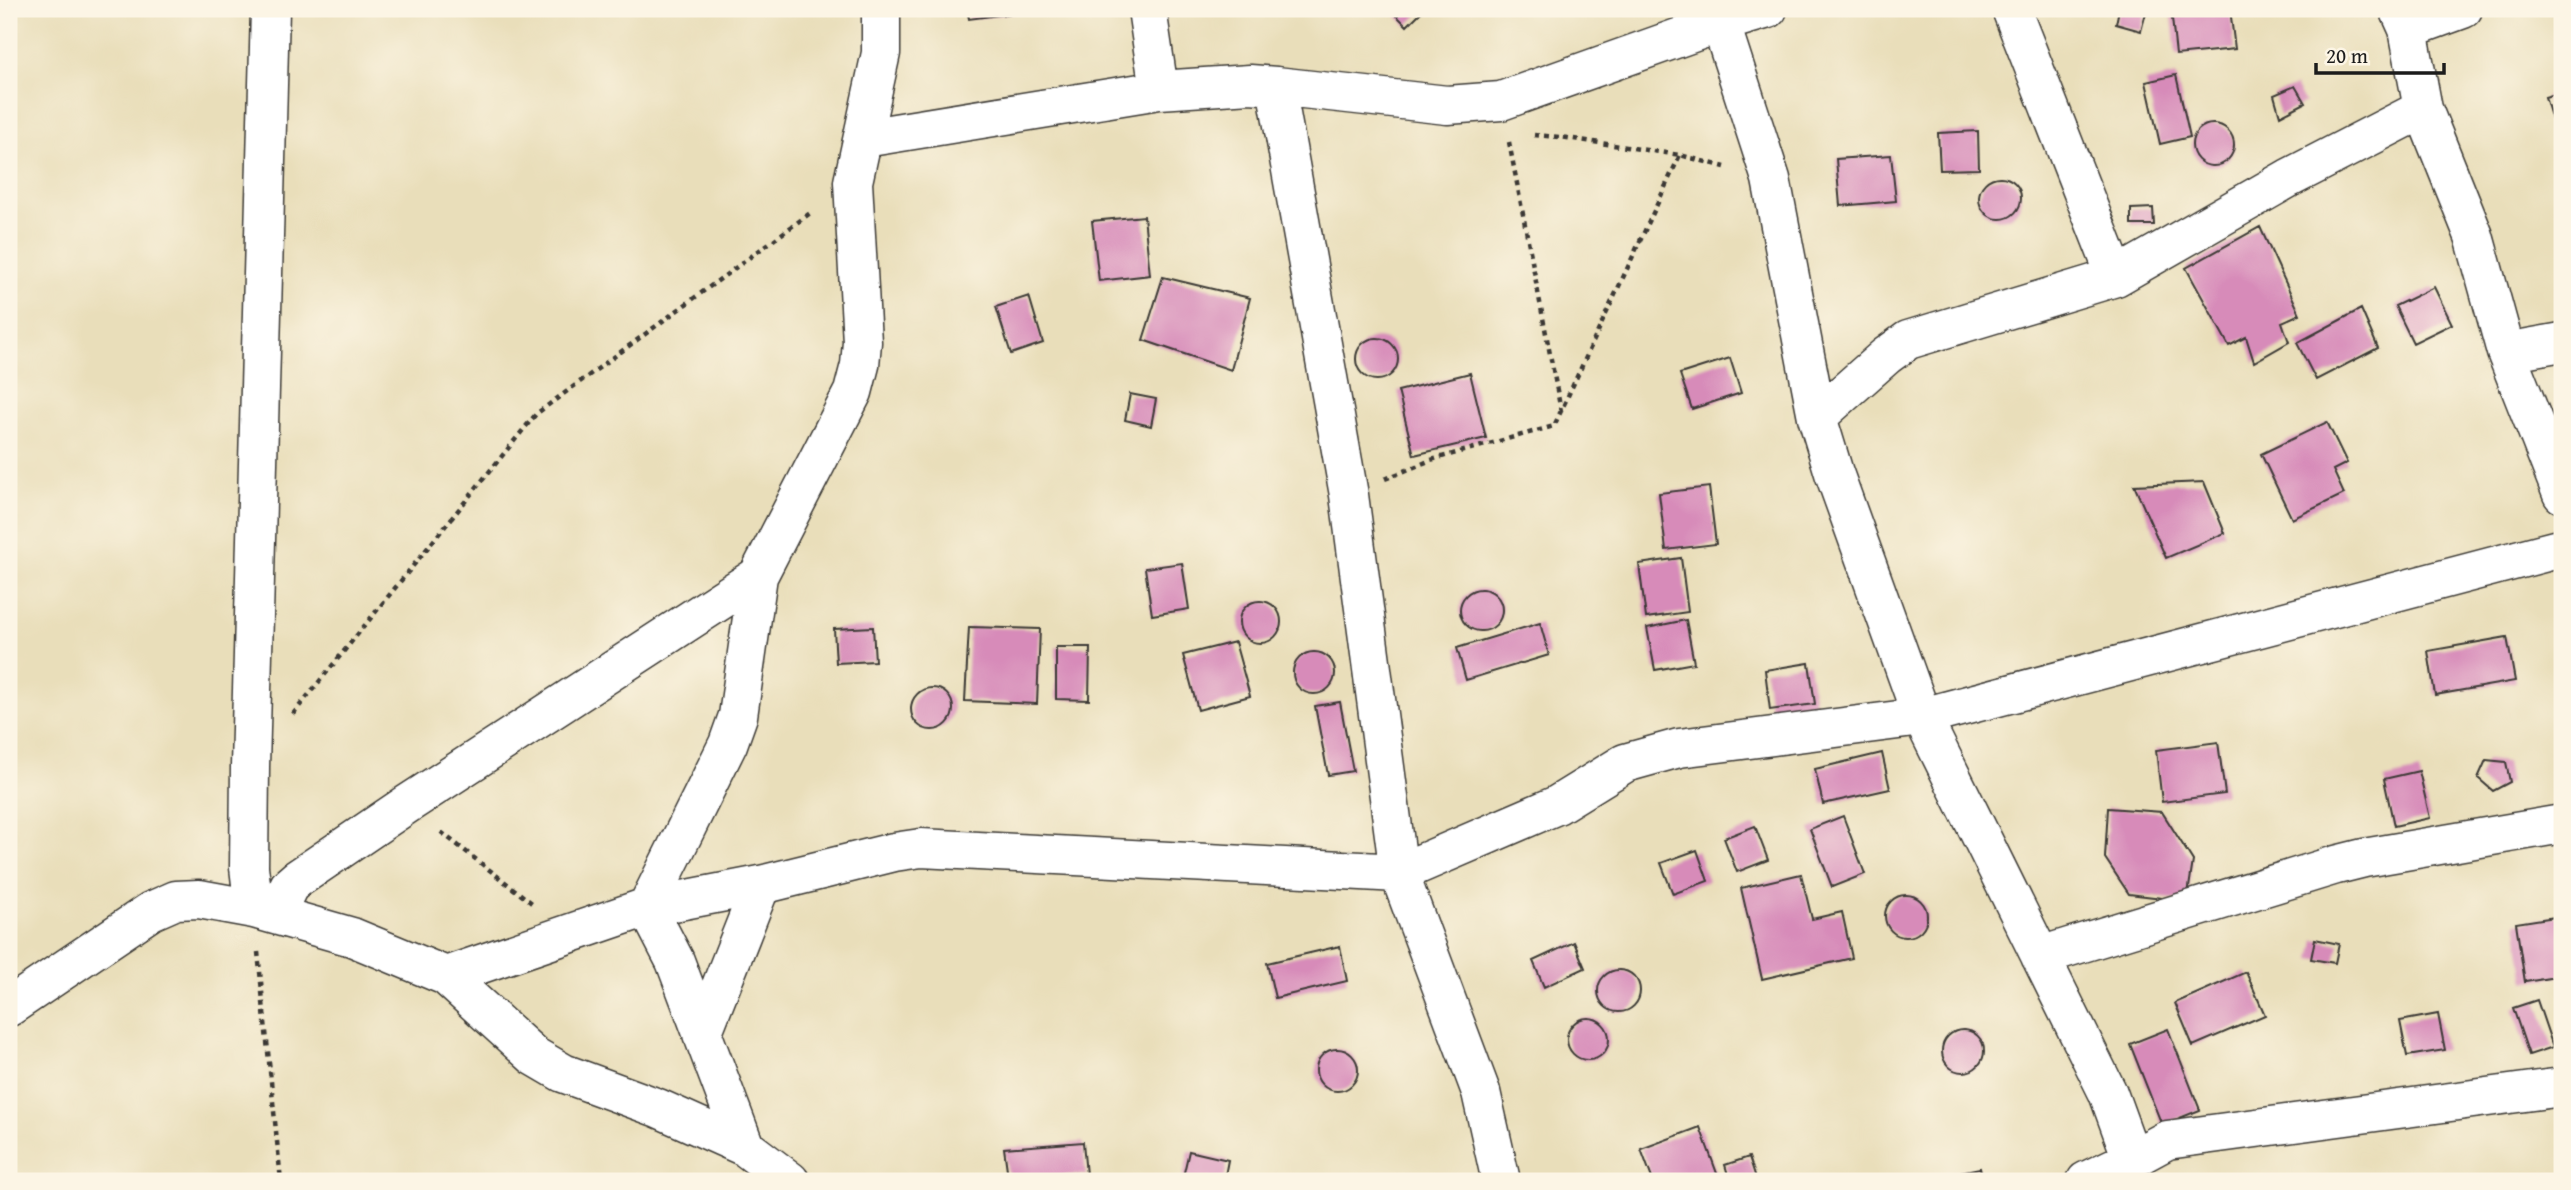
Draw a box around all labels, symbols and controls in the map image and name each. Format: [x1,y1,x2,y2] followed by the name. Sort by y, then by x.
[2316,32,2443,76] scale bar
[2326,40,2368,71] text: 20 m

